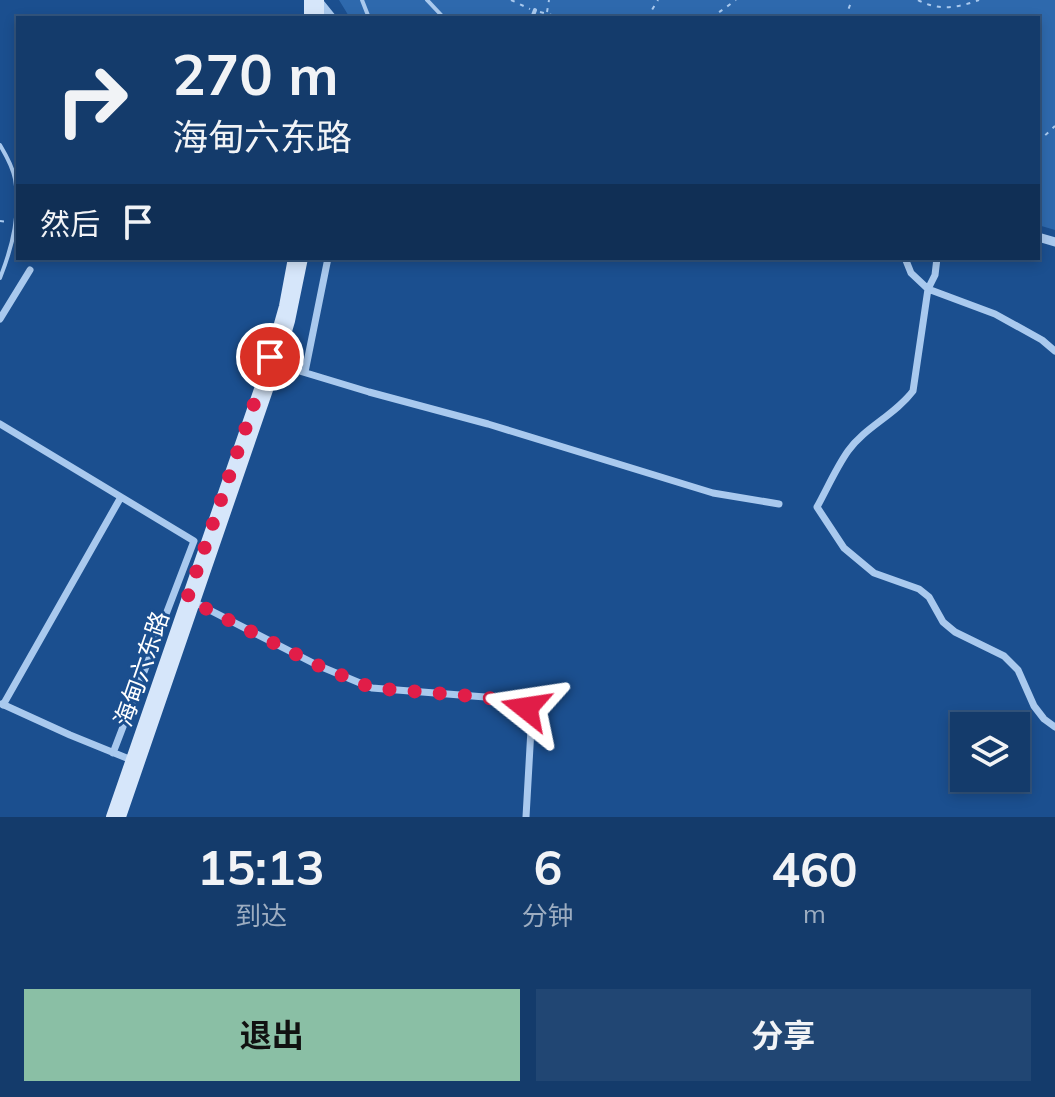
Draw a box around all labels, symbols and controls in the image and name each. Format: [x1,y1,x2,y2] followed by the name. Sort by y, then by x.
[172,39,339,109] text: 270 m
[40,48,144,152] icon: right
[172,114,352,159] text: 海甸六东路
[116,200,160,244] icon: arrive
[40,205,100,243] text: 然后
[236,323,304,391] pin
[248,335,292,379] icon: arrive
[107,607,175,730] street label: 海甸六东路
[484,666,568,750] position arrow
[950,712,1030,792] map controls
[950,712,1030,792] button: layers
[197,837,324,897] text: 15:13
[533,837,562,897] text: 6
[771,839,858,899] text: 460
[803,897,826,930] text: m
[235,899,287,932] text: 到达
[522,899,574,932] text: 分钟
[24,989,520,1081] button: 退出
[536,989,1031,1081] button: 分享

